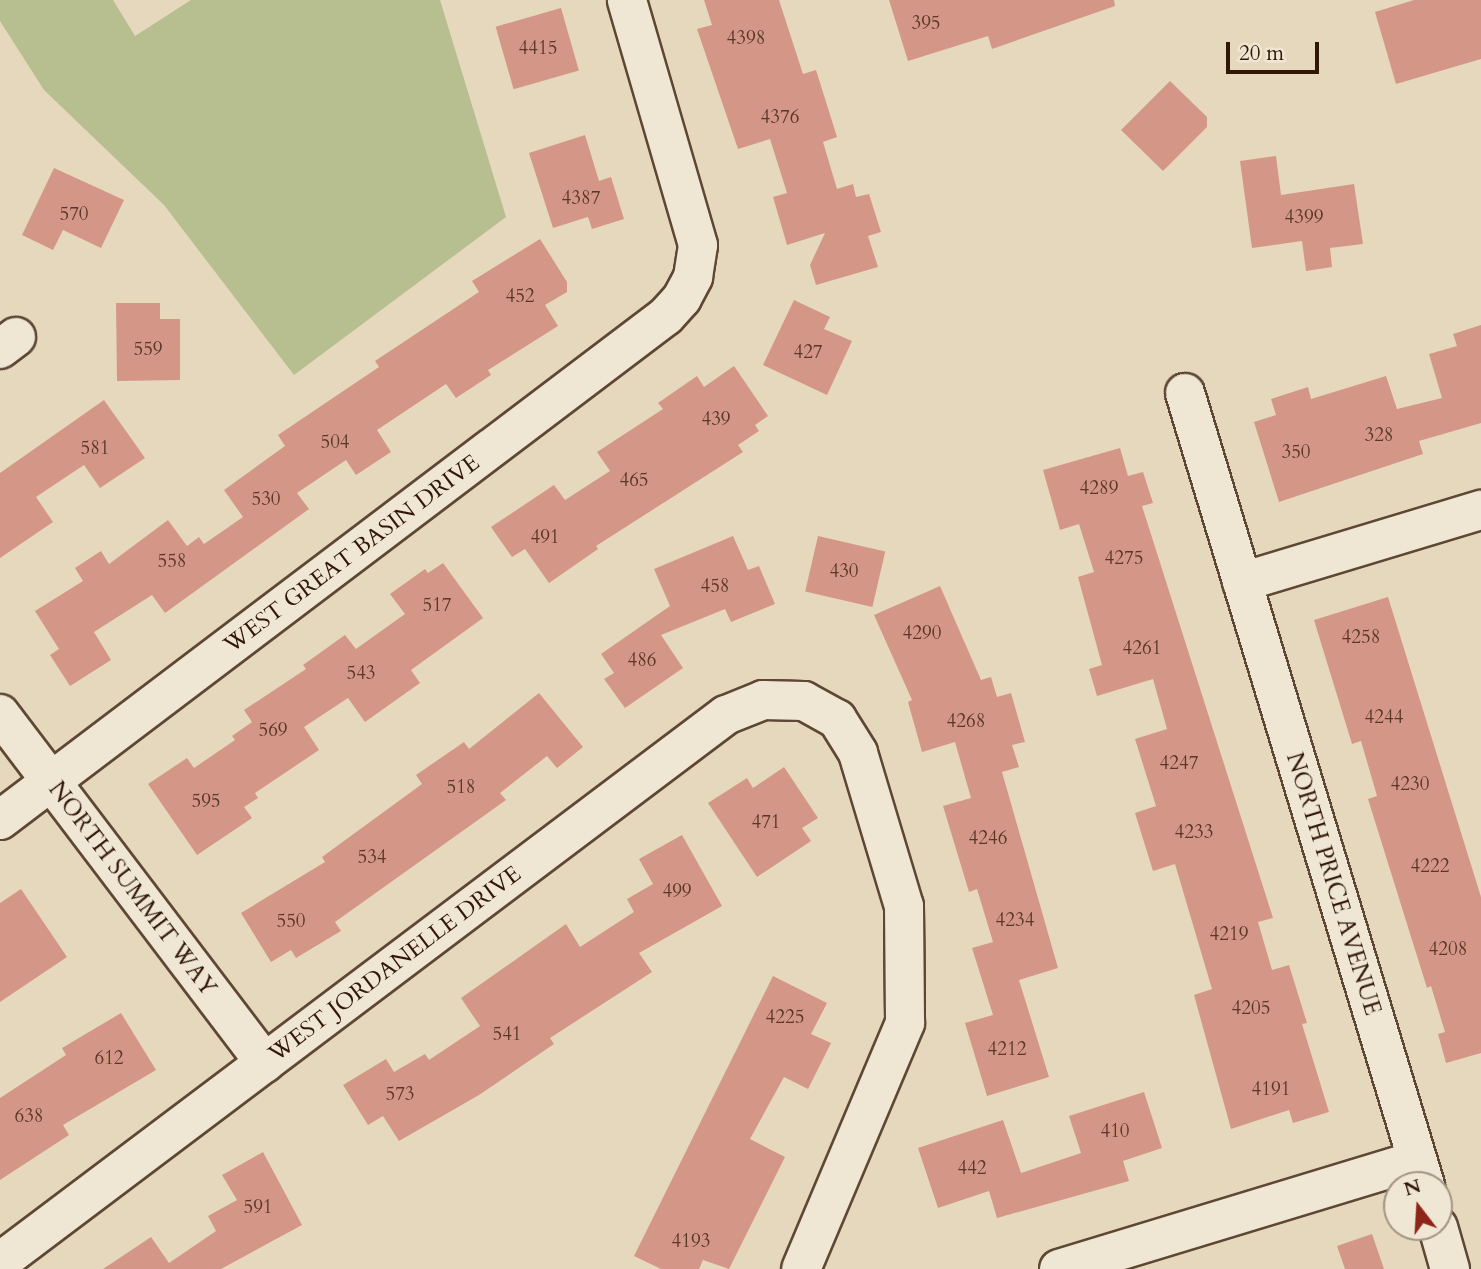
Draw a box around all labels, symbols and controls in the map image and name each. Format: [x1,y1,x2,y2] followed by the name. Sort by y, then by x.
[911,13,941,35] house number: 395
[727,28,765,50] house number: 4398
[1229,28,1322,72] scale bar
[519,38,557,60] house number: 4415
[1239,39,1284,68] text: 20 m
[761,107,799,129] house number: 4376
[562,188,600,210] house number: 4387
[59,204,89,226] house number: 570
[1285,207,1323,229] house number: 4399
[505,286,535,308] house number: 452
[133,339,163,361] house number: 559
[793,342,823,364] house number: 427
[701,409,731,431] house number: 439
[1364,425,1394,447] house number: 328
[320,432,350,454] house number: 504
[80,438,110,460] house number: 581
[1281,442,1311,464] house number: 350
[219,449,485,659] street label: WEST GREAT BASIN DRIVE
[619,470,649,492] house number: 465
[1080,478,1118,500] house number: 4289
[251,489,281,511] house number: 530
[530,527,560,549] house number: 491
[1105,548,1143,570] house number: 4275
[157,551,187,573] house number: 558
[829,561,859,583] house number: 430
[700,576,730,598] house number: 458
[422,595,452,617] house number: 517
[903,623,941,645] house number: 4290
[1342,627,1380,649] house number: 4258
[1123,638,1161,660] house number: 4261
[627,650,657,672] house number: 486
[346,663,376,685] house number: 543
[1365,707,1403,729] house number: 4244
[947,711,985,733] house number: 4268
[258,720,288,742] house number: 569
[1280,749,1386,1019] street label: NORTH PRICE AVENUE
[1160,753,1198,775] house number: 4247
[1391,774,1429,796] house number: 4230
[42,776,222,1002] street label: NORTH SUMMIT WAY
[446,777,476,799] house number: 518
[191,791,221,813] house number: 595
[751,812,781,834] house number: 471
[1175,822,1213,844] house number: 4233
[969,828,1007,850] house number: 4246
[357,847,387,869] house number: 534
[1411,856,1449,878] house number: 4222
[264,860,526,1068] street label: WEST JORDANELLE DRIVE
[662,881,692,903] house number: 499
[996,910,1034,932] house number: 4234
[276,911,306,933] house number: 550
[1210,924,1248,946] house number: 4219
[1429,939,1467,961] house number: 4208
[1232,998,1270,1020] house number: 4205
[766,1007,804,1029] house number: 4225
[492,1024,522,1046] house number: 541
[988,1039,1026,1061] house number: 4212
[94,1048,124,1070] house number: 612
[1252,1079,1290,1101] house number: 4191
[385,1084,415,1106] house number: 573
[14,1106,44,1128] house number: 638
[1100,1121,1130,1143] house number: 410
[957,1158,987,1180] house number: 442
[1383,1171,1453,1241] north arrow
[1401,1173,1424,1203] text: N
[243,1197,273,1219] house number: 591
[672,1231,710,1253] house number: 4193

